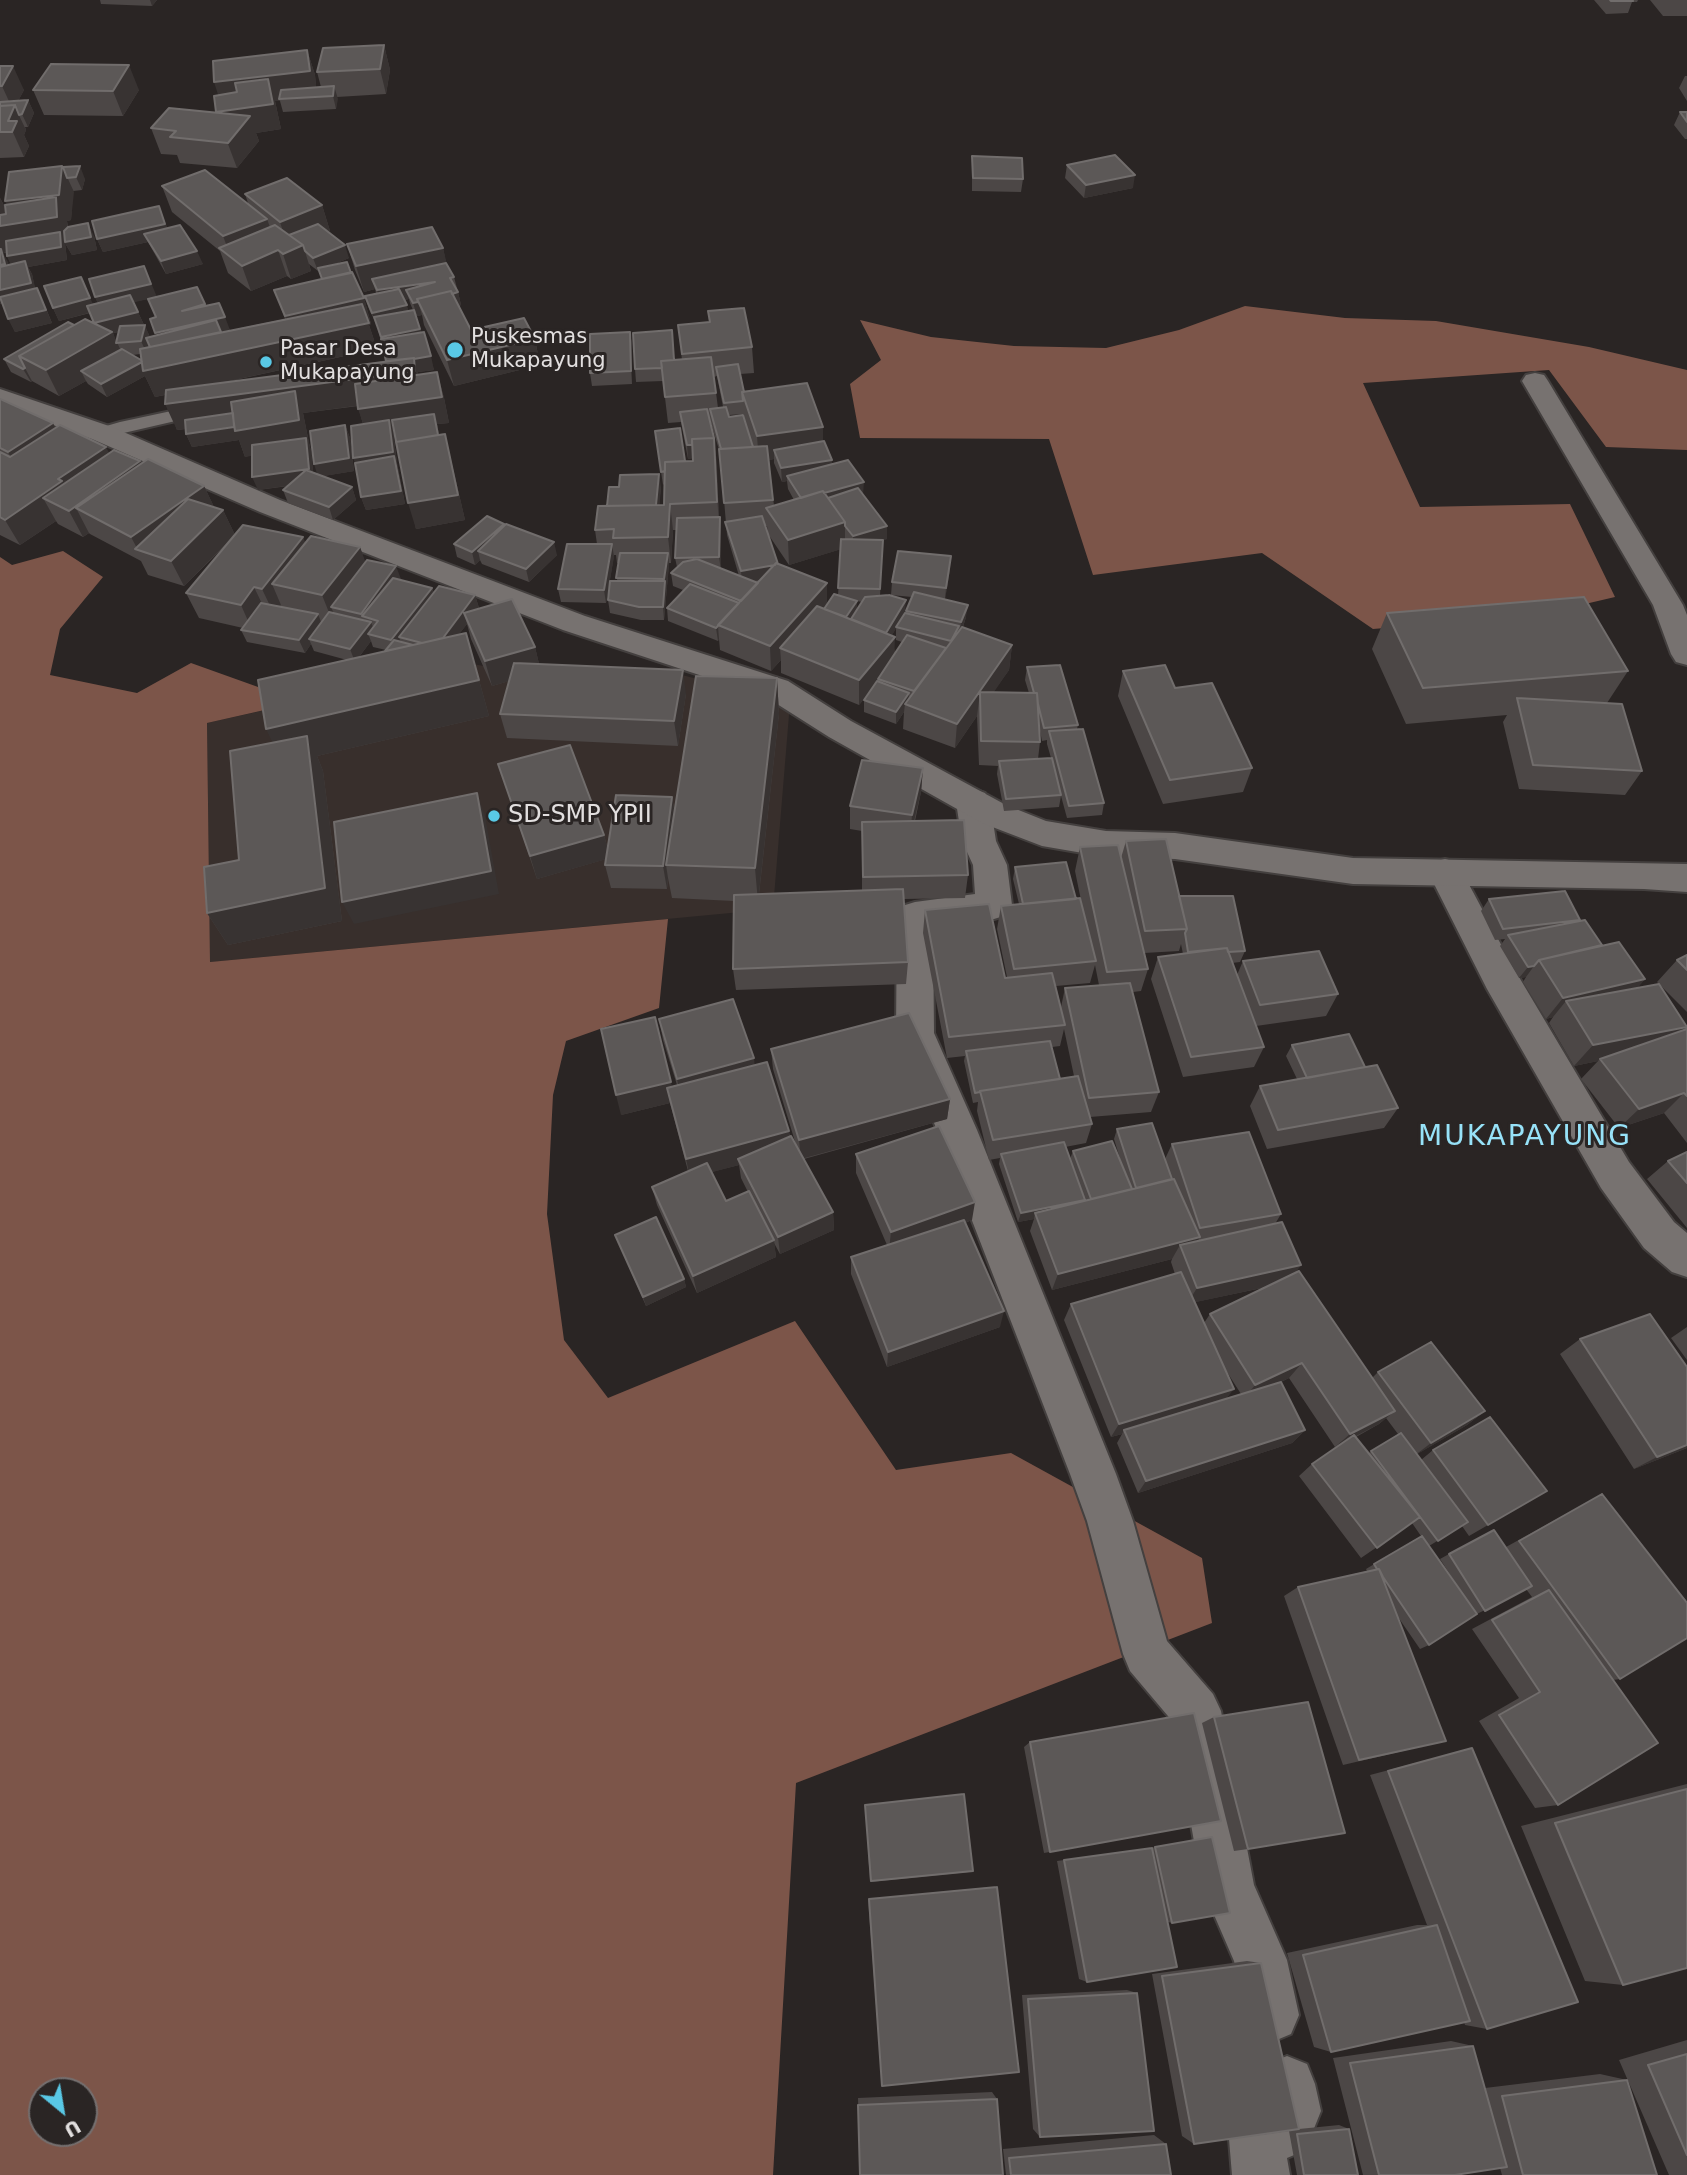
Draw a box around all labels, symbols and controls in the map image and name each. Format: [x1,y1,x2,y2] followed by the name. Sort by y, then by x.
[471,325,606,375] place label: Puskesmas Mukapayung
[280,337,415,387] place label: Pasar Desa Mukapayung
[445,340,465,360] marker: Puskesmas Mukapayung
[258,354,274,370] marker: Pasar Desa Mukapayung
[508,802,652,830] place label: SD-SMP YPII
[486,808,502,824] marker: SD-SMP YPII
[1419,1121,1631,1155] district label: MUKAPAYUNG
[28,2077,98,2147] north arrow
[60,2115,85,2142] text: U

